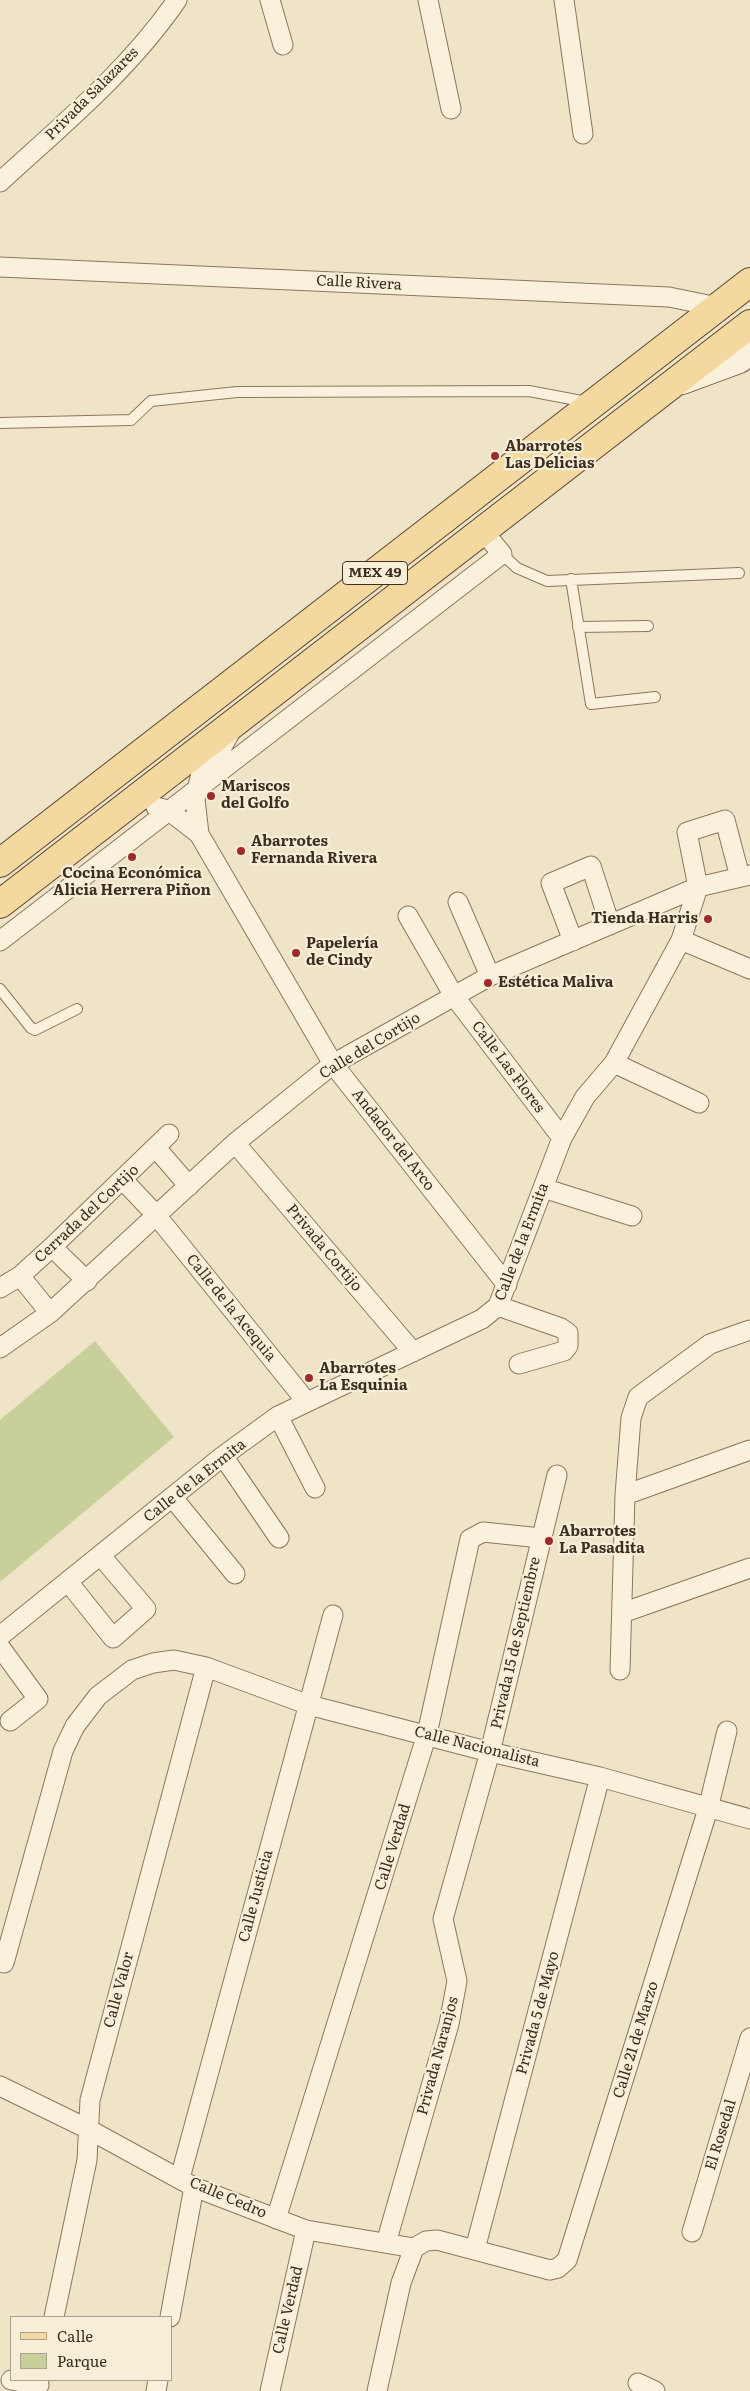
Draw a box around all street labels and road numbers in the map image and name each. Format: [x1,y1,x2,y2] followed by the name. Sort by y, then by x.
[42,44,142,144] street label: Privada Salazares
[316,272,402,294] street label: Calle Rivera
[342,562,408,584] road number: MEX 49
[316,1009,424,1083] street label: Calle del Cortijo
[468,1018,548,1116] street label: Calle Las Flores
[348,1086,438,1194] street label: Andador del Arco
[31,1161,143,1267] street label: Cerrada del Cortijo
[491,1181,553,1303] street label: Calle de la Ermita
[282,1201,366,1295] street label: Privada Cortijo
[182,1251,280,1365] street label: Calle de la Acequia
[140,1435,250,1527] street label: Calle de la Ermita
[487,1555,545,1731] street label: Privada 15 de Septiembre
[412,1723,542,1771] street label: Calle Nacionalista
[371,1802,415,1892] street label: Calle Verdad
[235,1848,277,1944] street label: Calle Justicia
[513,1949,563,2077] street label: Privada 5 de Mayo
[100,1950,138,2030] street label: Calle Valor
[610,1979,662,2101] street label: Calle 21 de Marzo
[414,1995,462,2117] street label: Privada Naranjos
[702,2097,740,2173] street label: El Rosedal
[187,2174,269,2222] street label: Calle Cedro
[269,2264,307,2356] street label: Calle Verdad

